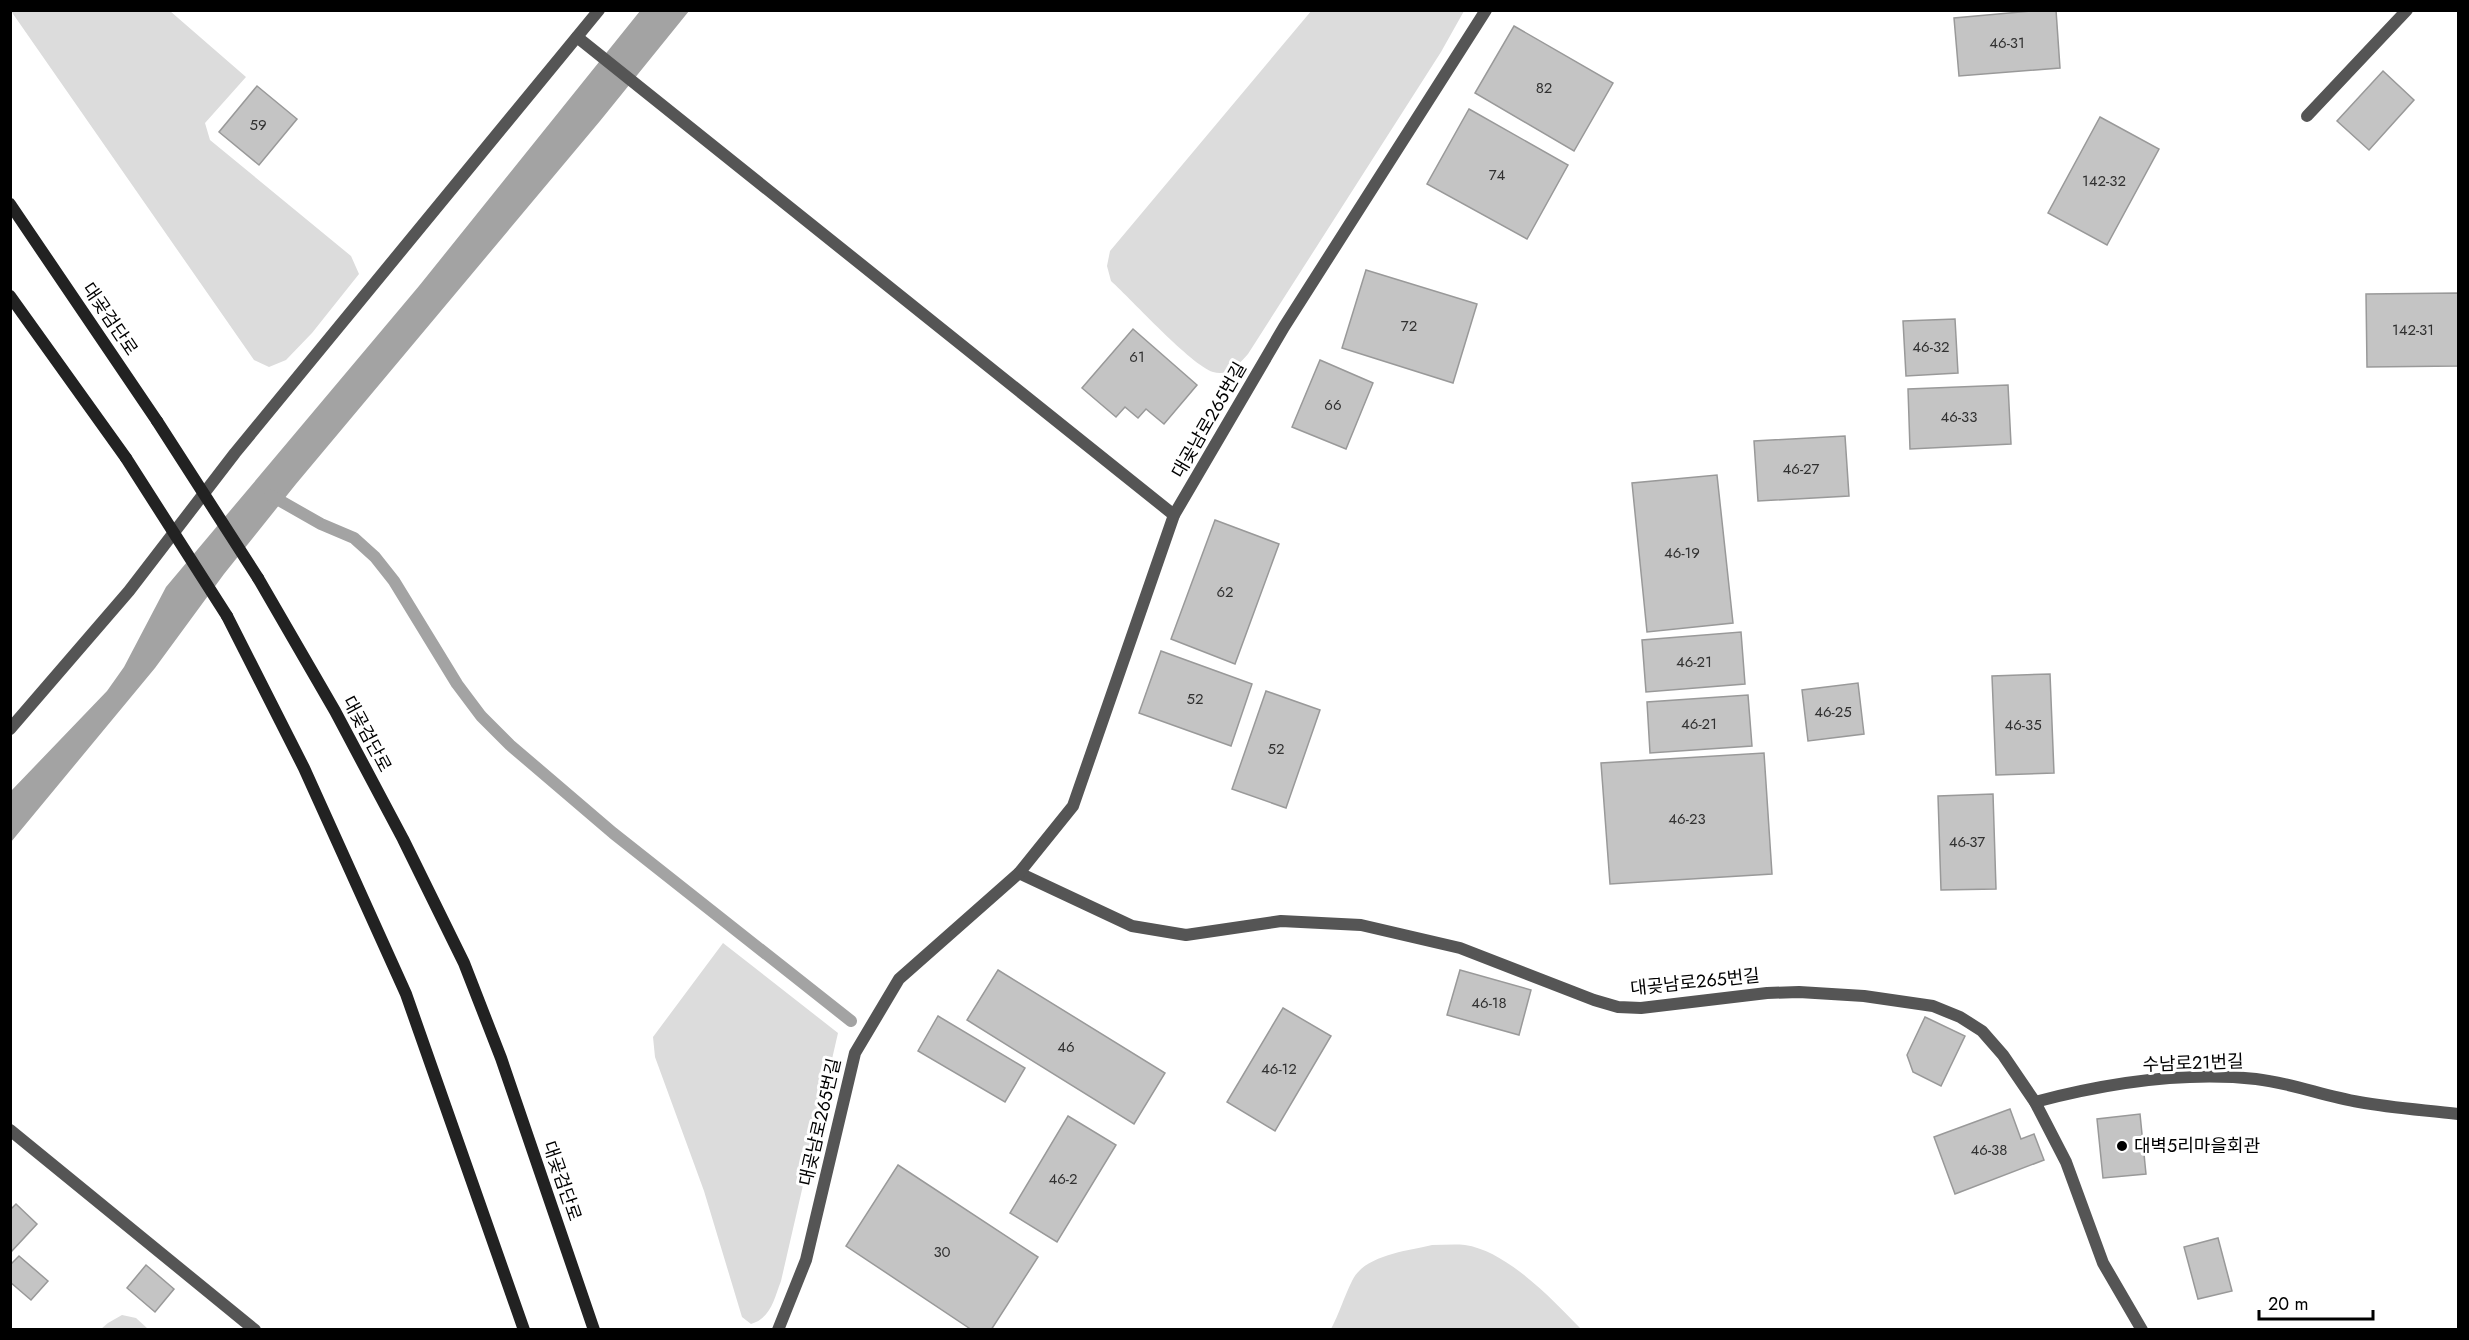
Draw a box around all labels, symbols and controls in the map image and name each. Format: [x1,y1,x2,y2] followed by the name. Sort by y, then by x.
[1989,32,2025,54] house number: 46-31
[1536,77,1552,99] house number: 82
[249,114,267,136] house number: 59
[1489,164,1506,186] house number: 74
[2082,170,2126,192] house number: 142-32
[76,277,144,361] street label: 대곶검단로
[1401,315,1417,337] house number: 72
[2392,319,2434,341] house number: 142-31
[1912,336,1950,358] house number: 46-32
[1129,346,1145,368] house number: 61
[1165,357,1253,483] street label: 대곶남로265번길
[1324,394,1342,416] house number: 66
[1941,406,1977,428] house number: 46-33
[1783,458,1820,480] house number: 46-27
[1664,542,1700,564] house number: 46-19
[1216,581,1234,603] house number: 62
[1676,651,1712,673] house number: 46-21
[1187,688,1204,710] house number: 52
[336,691,398,777] street label: 대곶검단로
[1814,701,1852,723] house number: 46-25
[1681,713,1717,735] house number: 46-21
[2004,714,2042,736] house number: 46-35
[1268,738,1285,760] house number: 52
[1668,808,1706,830] house number: 46-23
[1949,831,1985,853] house number: 46-37
[1629,962,1761,1002] street label: 대곶남로265번길
[1471,992,1507,1014] house number: 46-18
[1057,1036,1075,1058] house number: 46
[2142,1048,2244,1078] street label: 수남로21번길
[793,1056,847,1188] street label: 대곶남로265번길
[1261,1058,1297,1080] house number: 46-12
[2134,1133,2261,1159] place label: 대벽5리마을회관
[536,1138,588,1224] street label: 대곶검단로
[1971,1139,2007,1161] house number: 46-38
[2115,1139,2129,1153] marker: 대벽5리마을회관
[1048,1168,1078,1190] house number: 46-2
[933,1241,951,1263] house number: 30
[2259,1283,2373,1321] scale bar
[2268,1291,2308,1317] text: 20 m

